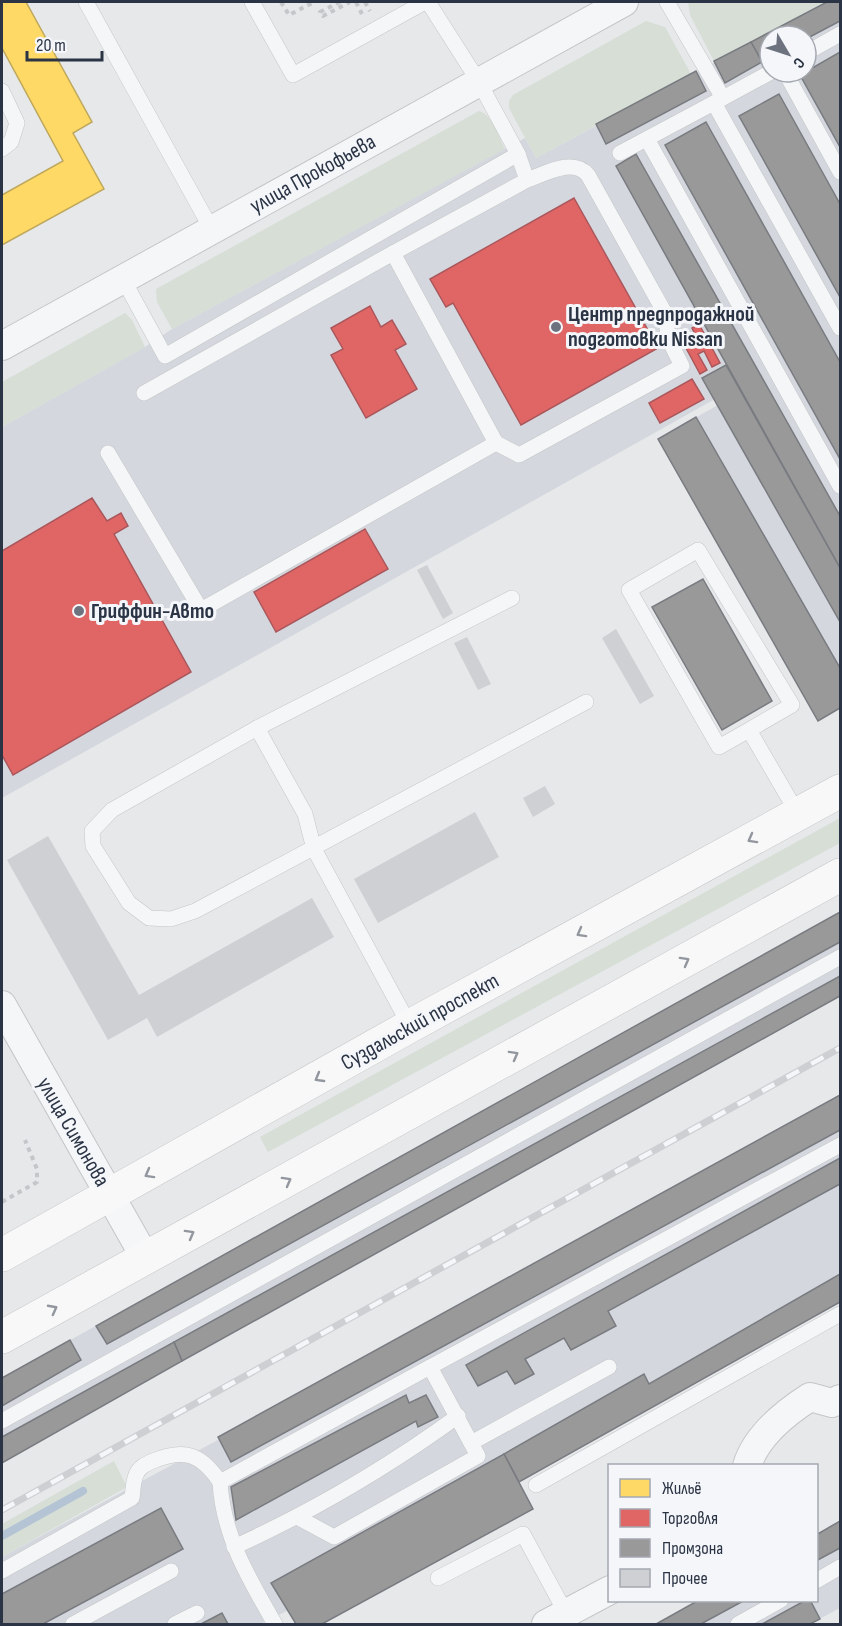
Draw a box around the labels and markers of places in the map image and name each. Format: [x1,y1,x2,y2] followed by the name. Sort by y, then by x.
[568,301,754,353] place label: Центр предпродажной подготовки Nissan
[549,320,563,334] marker: Центр предпродажной подготовки Nissan
[91,598,214,625] place label: Гриффин-Авто
[72,604,86,618] marker: Гриффин-Авто

